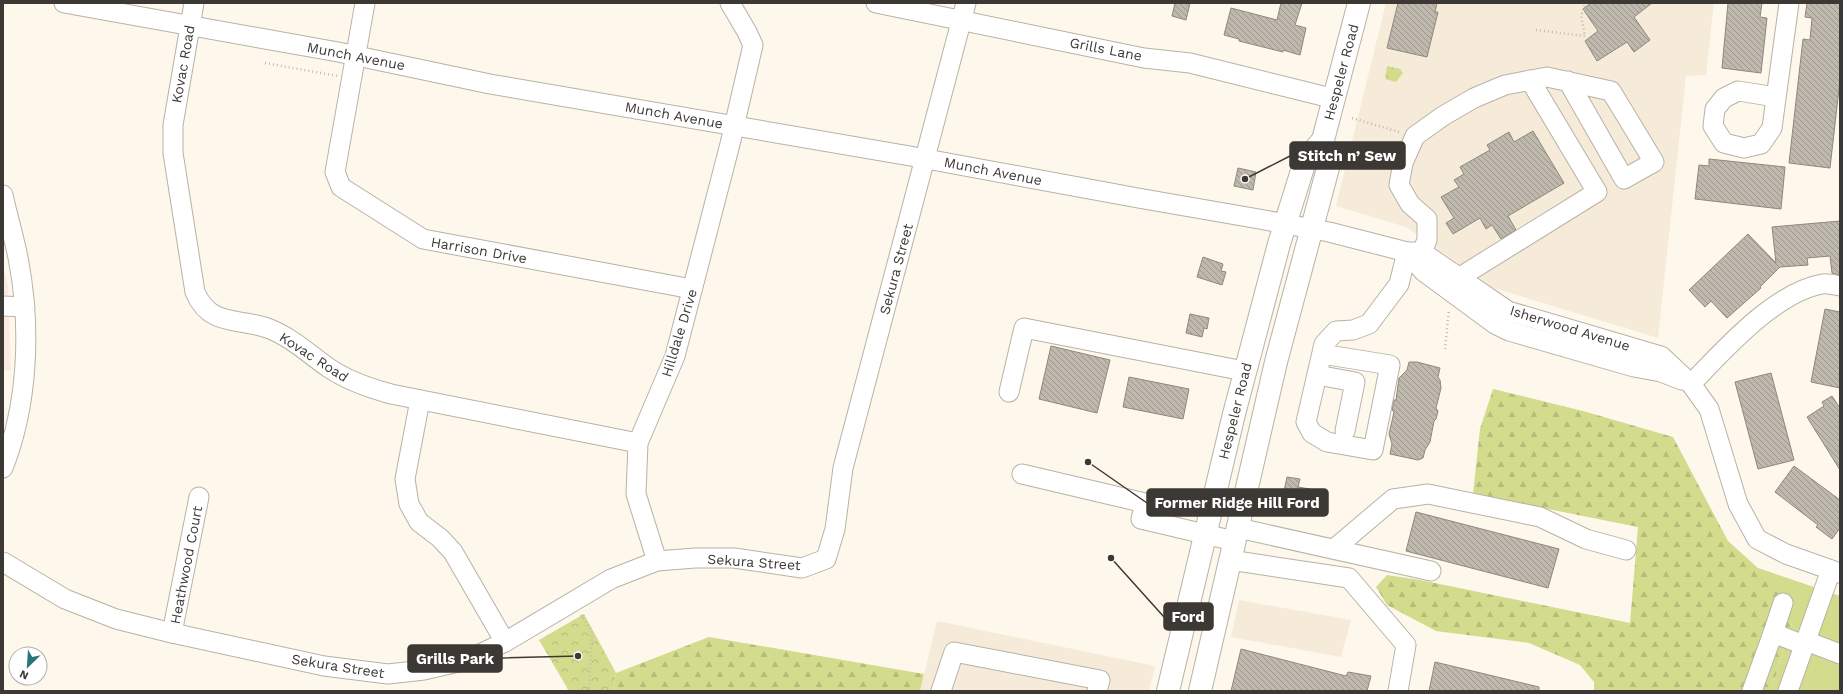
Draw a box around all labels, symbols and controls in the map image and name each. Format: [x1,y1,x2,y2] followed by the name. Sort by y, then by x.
[1320,22,1362,122] street label: Hespeler Road
[168,24,198,104] street label: Kovac Road
[1068,34,1144,64] street label: Grills Lane
[306,39,406,73] street label: Munch Avenue
[624,98,724,132] street label: Munch Avenue
[1290,142,1405,169] callout: Stitch n’ Sew
[1298,147,1397,165] text: Stitch n’ Sew
[943,154,1043,188] street label: Munch Avenue
[876,222,916,316] street label: Sekura Street
[430,234,528,266] street label: Harrison Drive
[658,287,700,379] street label: Hilldale Drive
[1508,302,1632,354] street label: Isherwood Avenue
[277,329,351,385] street label: Kovac Road
[1215,361,1255,461] street label: Hespeler Road
[1147,489,1328,516] callout: Former Ridge Hill Ford
[1154,494,1320,512] text: Former Ridge Hill Ford
[167,504,205,625] street label: Heathwood Court
[707,551,801,573] street label: Sekura Street
[1164,603,1213,630] callout: Ford
[1171,608,1205,626] text: Ford
[408,645,502,672] callout: Grills Park
[8,646,48,686] north arrow
[416,650,495,668] text: Grills Park
[290,651,386,681] street label: Sekura Street
[18,667,30,682] text: N

